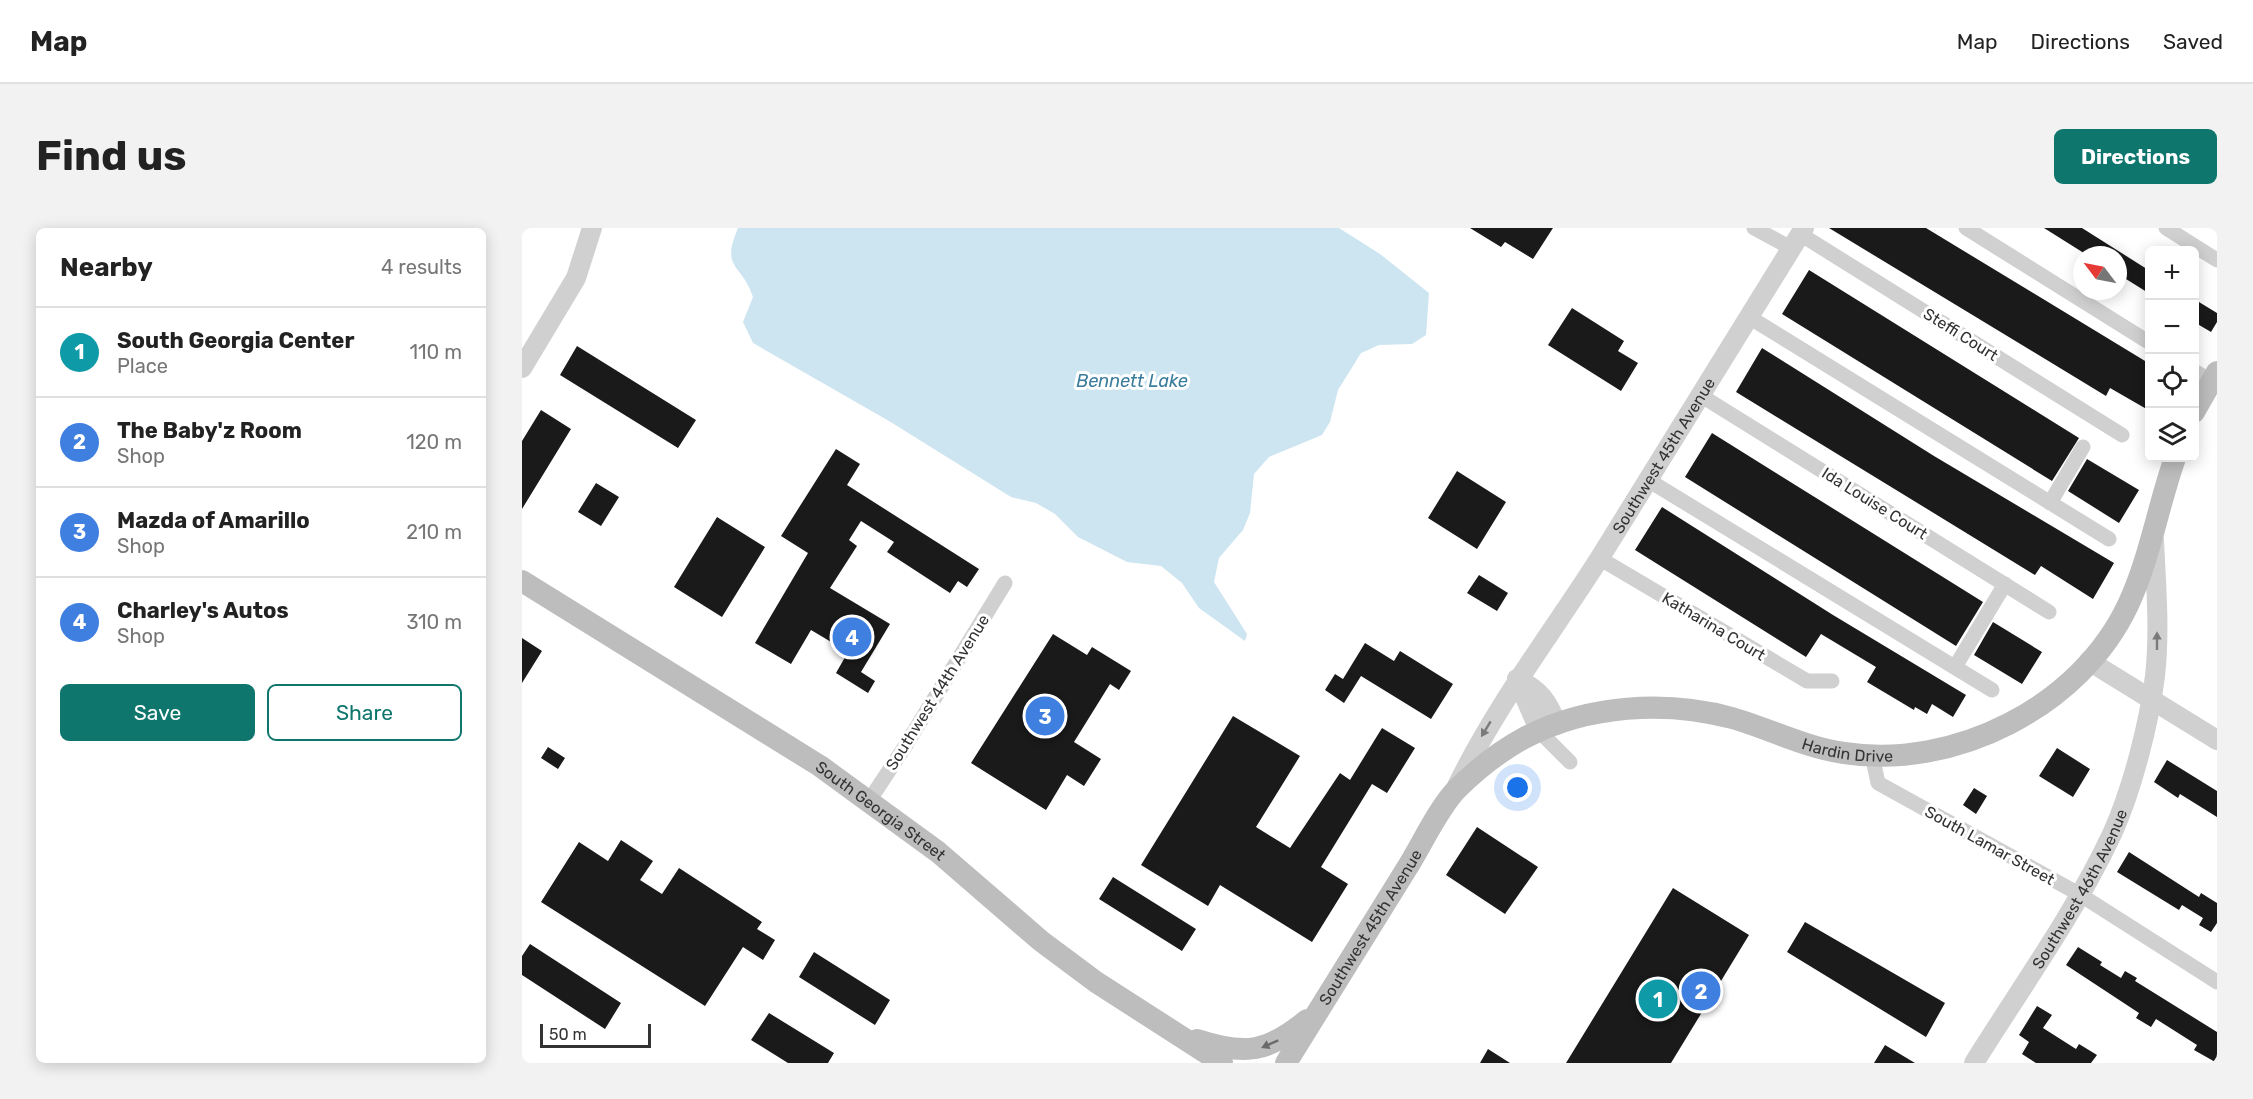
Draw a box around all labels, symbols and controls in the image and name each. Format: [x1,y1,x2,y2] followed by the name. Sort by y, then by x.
[30,25,87,58] text: Map
[1957,29,1998,54] text: Map
[2031,29,2130,54] text: Directions
[2163,29,2223,54] text: Saved
[2054,129,2217,184] button: Directions
[36,131,187,181] text: Find us
[2073,246,2127,300] north arrow
[2145,246,2199,462] map controls
[2145,246,2199,300] button: +
[60,252,153,283] text: Nearby
[381,255,462,279] text: 4 results
[2145,300,2199,354] button: −
[1920,304,2002,365] street label: Steffi Court
[117,327,354,354] text: South Georgia Center
[75,340,84,364] text: 1
[410,340,462,364] text: 110 m
[117,354,168,378] text: Place
[2145,354,2199,408] button: locate
[1076,370,1188,392] water label: Bennett Lake
[1608,374,1719,537] street label: Southwest 45th Avenue
[2145,408,2199,462] button: layers
[117,417,302,444] text: The Baby'z Room
[73,430,86,454] text: 2
[406,430,462,454] text: 120 m
[117,444,165,468] text: Shop
[1818,463,1931,544] street label: Ida Louise Court
[117,507,310,534] text: Mazda of Amarillo
[73,520,86,544] text: 3
[406,520,462,544] text: 210 m
[117,534,165,558] text: Shop
[1659,588,1769,665] street label: Katharina Court
[117,597,289,624] text: Charley's Autos
[73,610,86,634] text: 4
[406,610,462,634] text: 310 m
[882,611,993,774] street label: Southwest 44th Avenue
[832,614,872,660] pin: 4
[117,624,165,648] text: Shop
[2152,632,2162,651] one-way arrow
[60,684,255,741] button: Save
[267,684,462,741] button: Share
[1026,694,1064,738] pin: 3
[1481,721,1492,737] one-way arrow
[1800,734,1893,766] street label: Hardin Drive
[812,757,949,864] street label: South Georgia Street
[1503,773,1532,802] your location
[1922,802,2058,889] street label: South Lamar Street
[2028,806,2131,972] street label: Southwest 46th Avenue
[1315,846,1426,1009] street label: Southwest 45th Avenue
[1682,968,1720,1014] pin: 2
[1638,976,1678,1022] pin: 1
[540,1021,651,1048] scale bar
[549,1025,587,1044] text: 50 m
[1260,1039,1278,1049] one-way arrow

